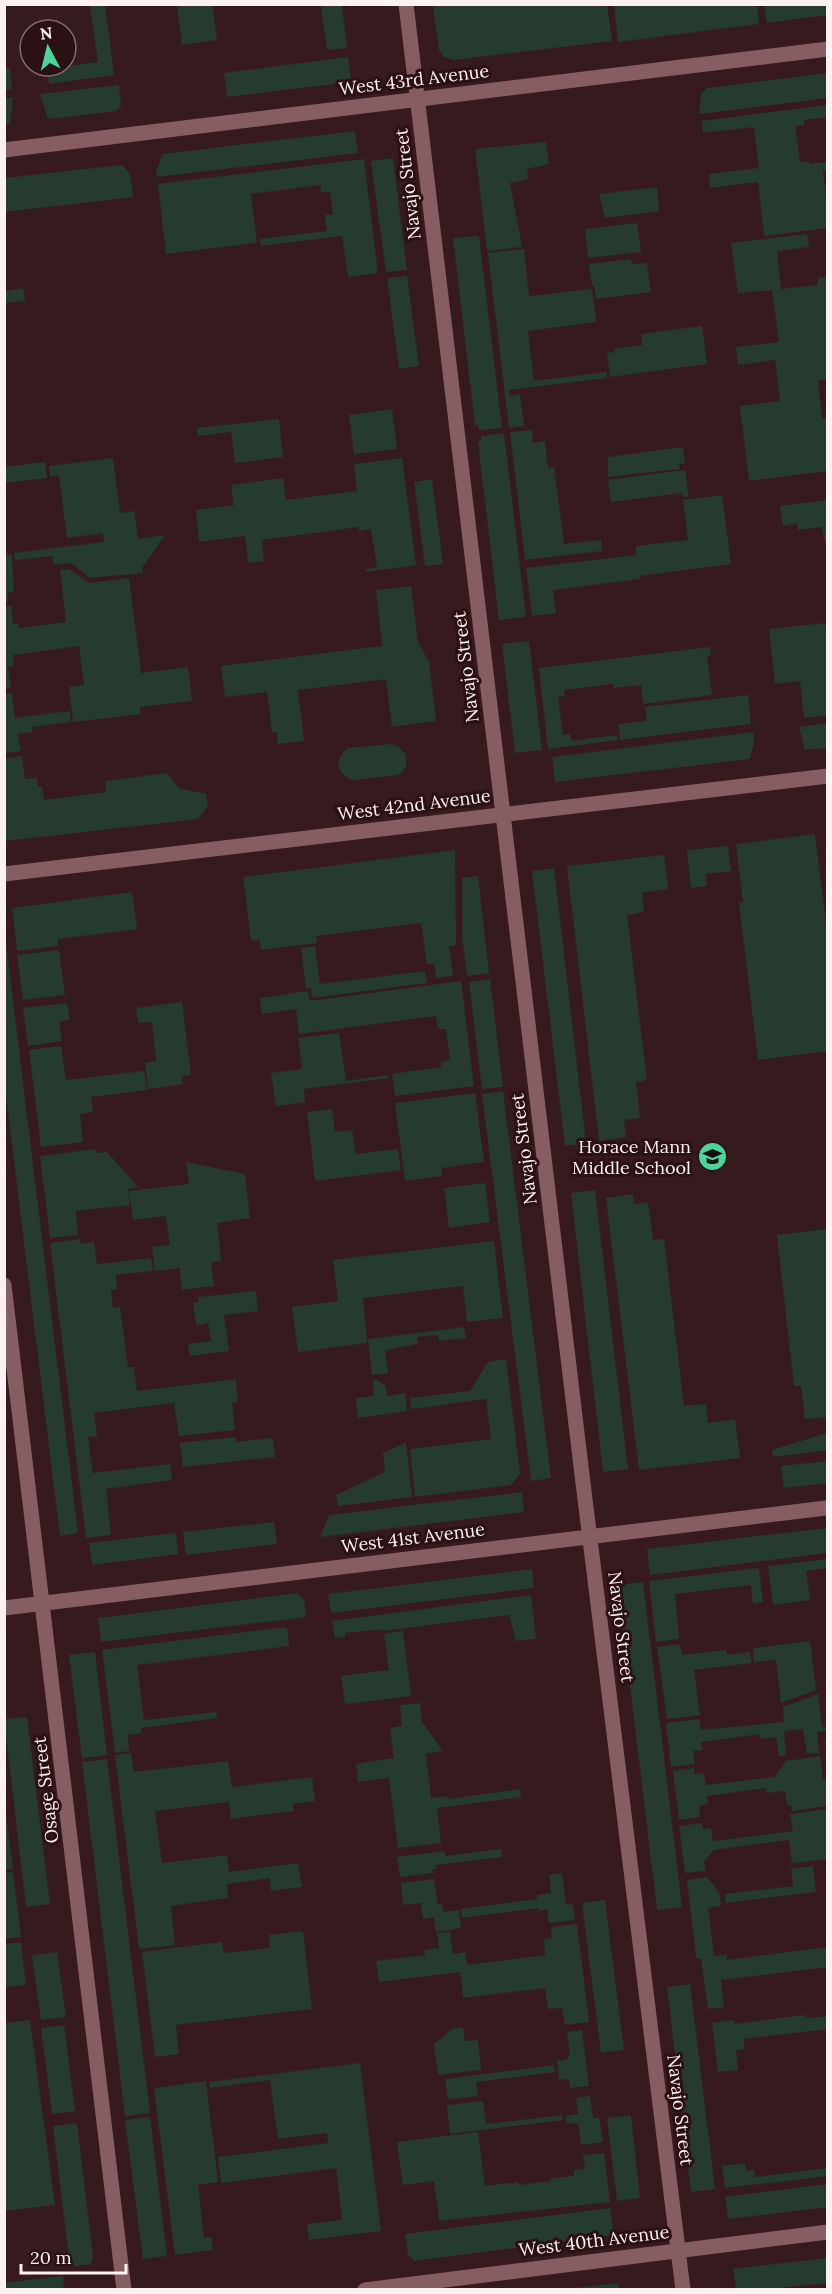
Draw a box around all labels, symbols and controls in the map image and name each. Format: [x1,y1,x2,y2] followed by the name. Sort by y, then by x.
[18,18,78,78] north arrow
[39,22,54,44] text: N
[338,59,491,100] street label: West 43rd Avenue
[389,127,426,241] street label: Navajo Street
[447,610,484,724] street label: Navajo Street
[336,784,492,825] street label: West 42nd Avenue
[505,1092,542,1206] street label: Navajo Street
[572,1135,691,1179] place label: Horace Mann Middle School
[696,1141,728,1173] school or university icon: Horace Mann Middle School
[340,1517,486,1558] street label: West 41st Avenue
[603,1570,640,1684] street label: Navajo Street
[28,1735,63,1845] street label: Osage Street
[662,2053,699,2167] street label: Navajo Street
[517,2220,671,2261] street label: West 40th Avenue
[21,2237,126,2275] scale bar
[30,2246,72,2269] text: 20 m

